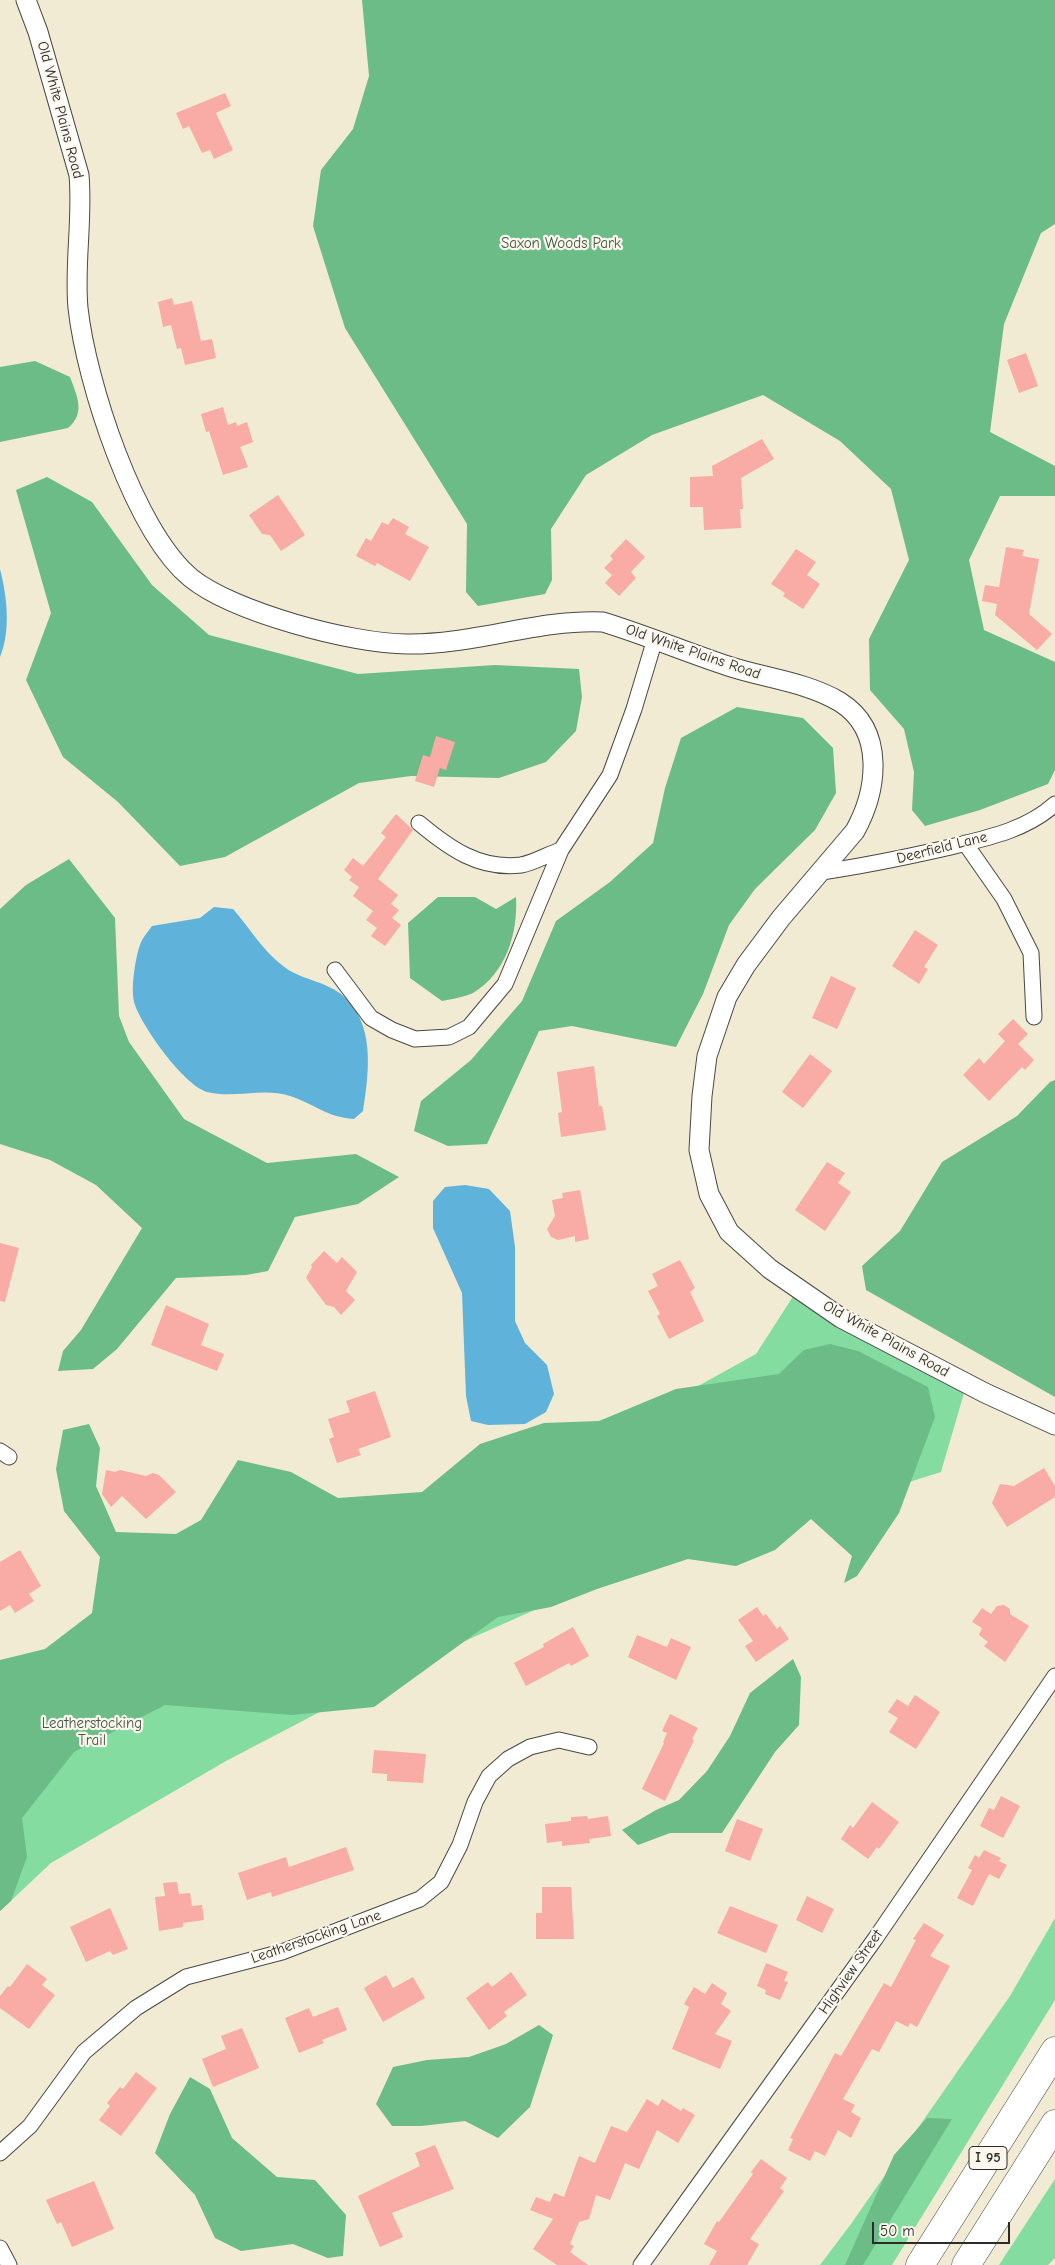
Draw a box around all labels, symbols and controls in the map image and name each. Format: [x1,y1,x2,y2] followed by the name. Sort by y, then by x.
[33,39,87,181] street label: Old White Plains Road
[501,235,621,253] park label: Saxon Woods Park
[623,620,763,684] street label: Old White Plains Road
[895,828,989,868] street label: Deerfield Lane
[820,1297,952,1381] street label: Old White Plains Road
[42,1715,142,1750] park label: Leatherstocking Trail
[249,1906,383,1968] street label: Leatherstocking Lane
[815,1926,887,2018] street label: Highview Street
[969,2146,1007,2170] road number: I 95
[875,2212,1012,2244] scale bar
[880,2222,915,2240] text: 50 m

